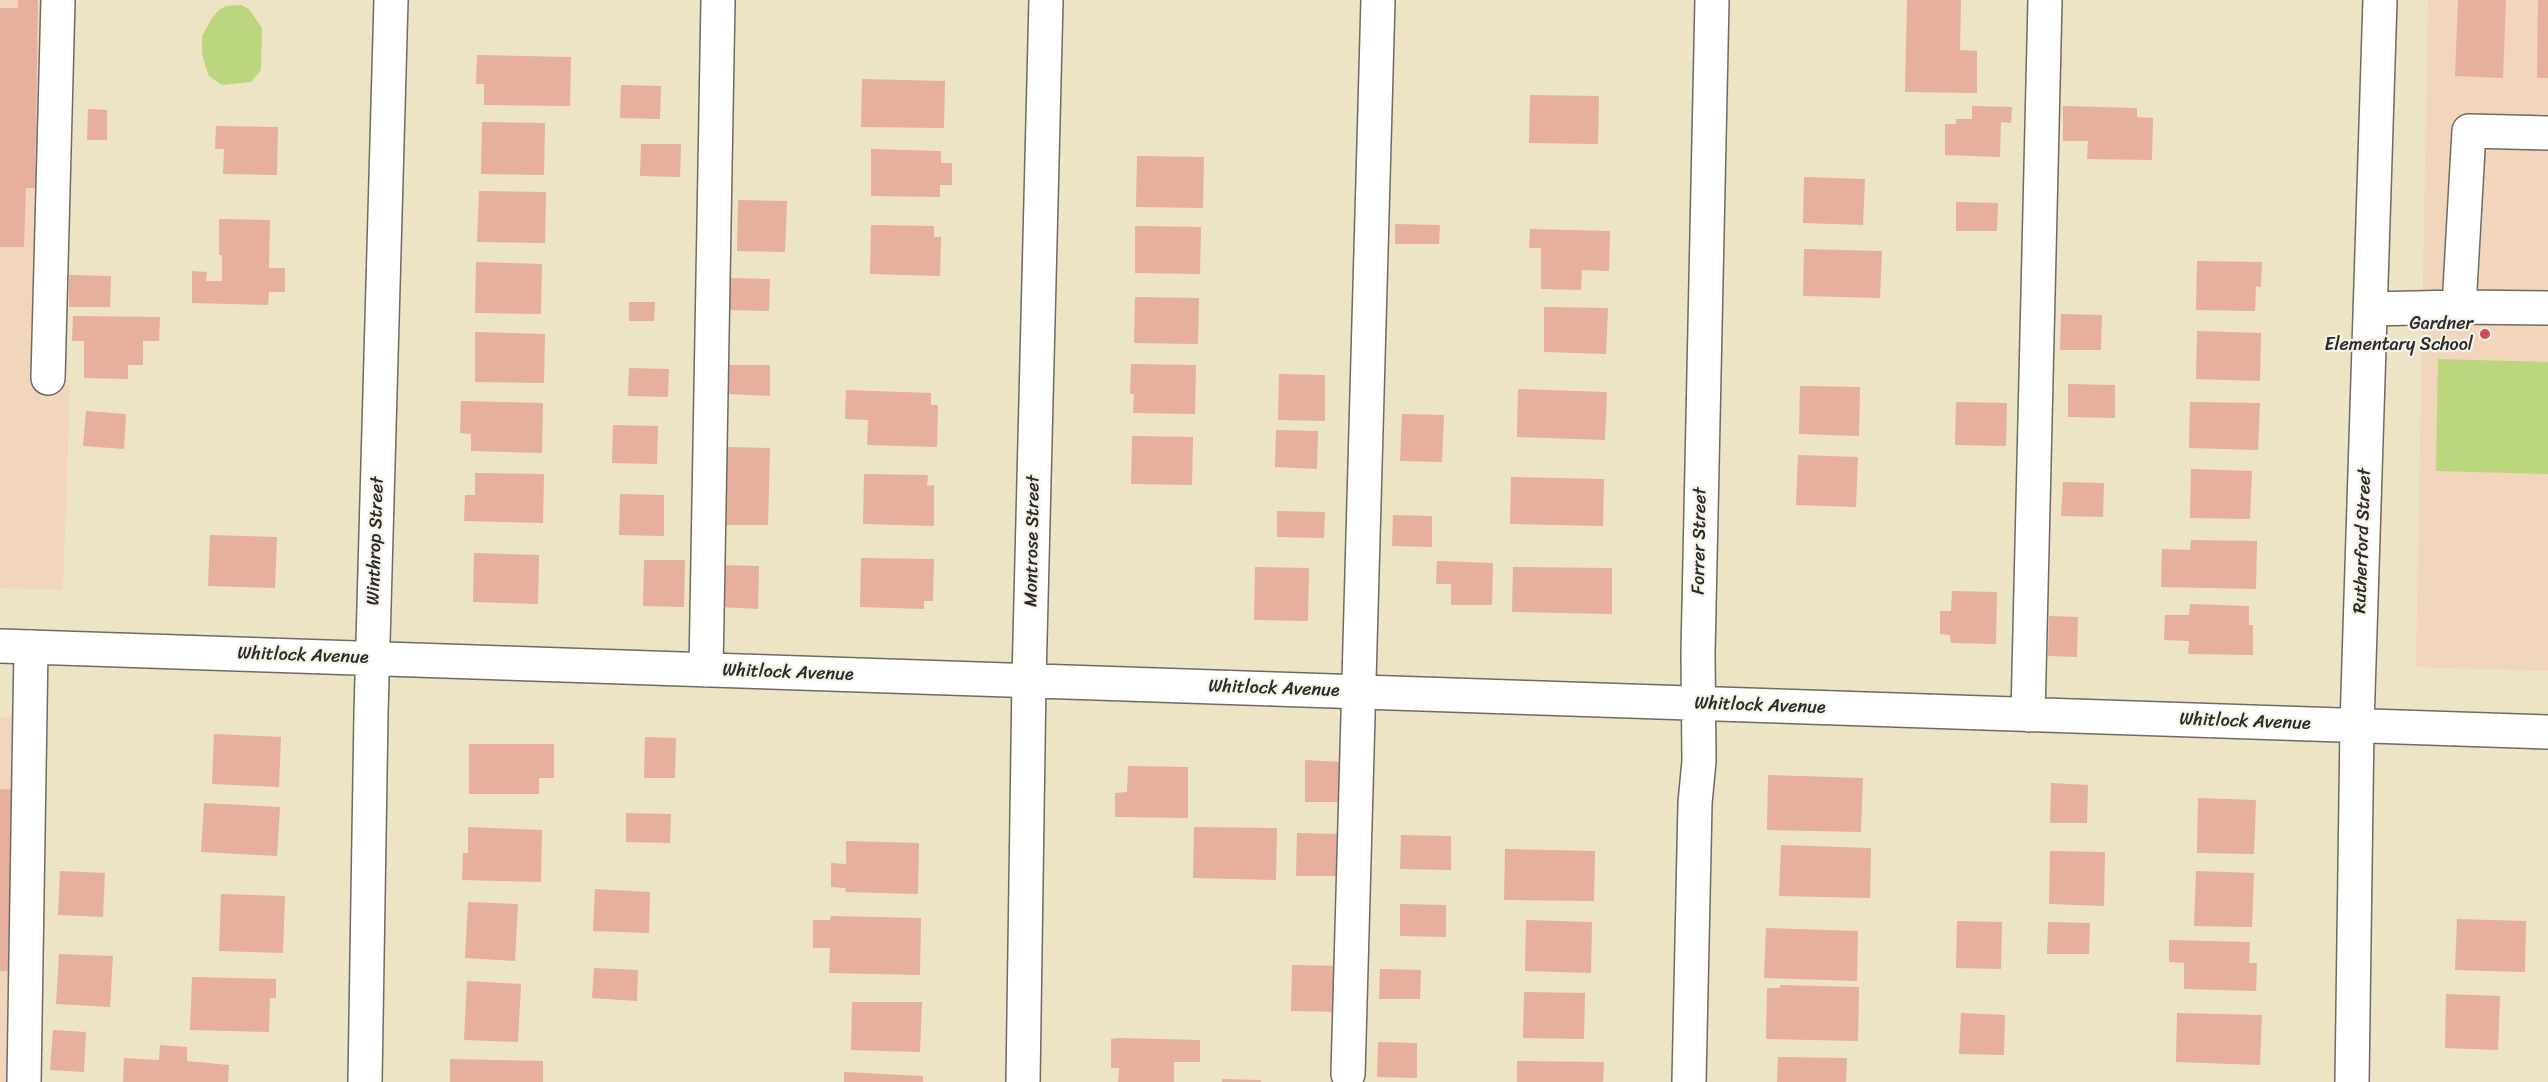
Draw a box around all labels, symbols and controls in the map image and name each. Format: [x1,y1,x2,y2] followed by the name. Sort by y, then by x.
[2324,313,2473,356] place label: Gardner Elementary School
[2478,327,2492,341] marker: Gardner Elementary School
[2350,468,2376,614] street label: Rutherford Street
[1021,475,1045,607] street label: Montrose Street
[363,476,389,606] street label: Winthrop Street
[1688,487,1712,595] street label: Forrer Street
[237,643,369,669] street label: Whitlock Avenue
[722,660,854,686] street label: Whitlock Avenue
[1208,676,1340,702] street label: Whitlock Avenue
[1694,693,1826,719] street label: Whitlock Avenue
[2179,709,2311,735] street label: Whitlock Avenue

